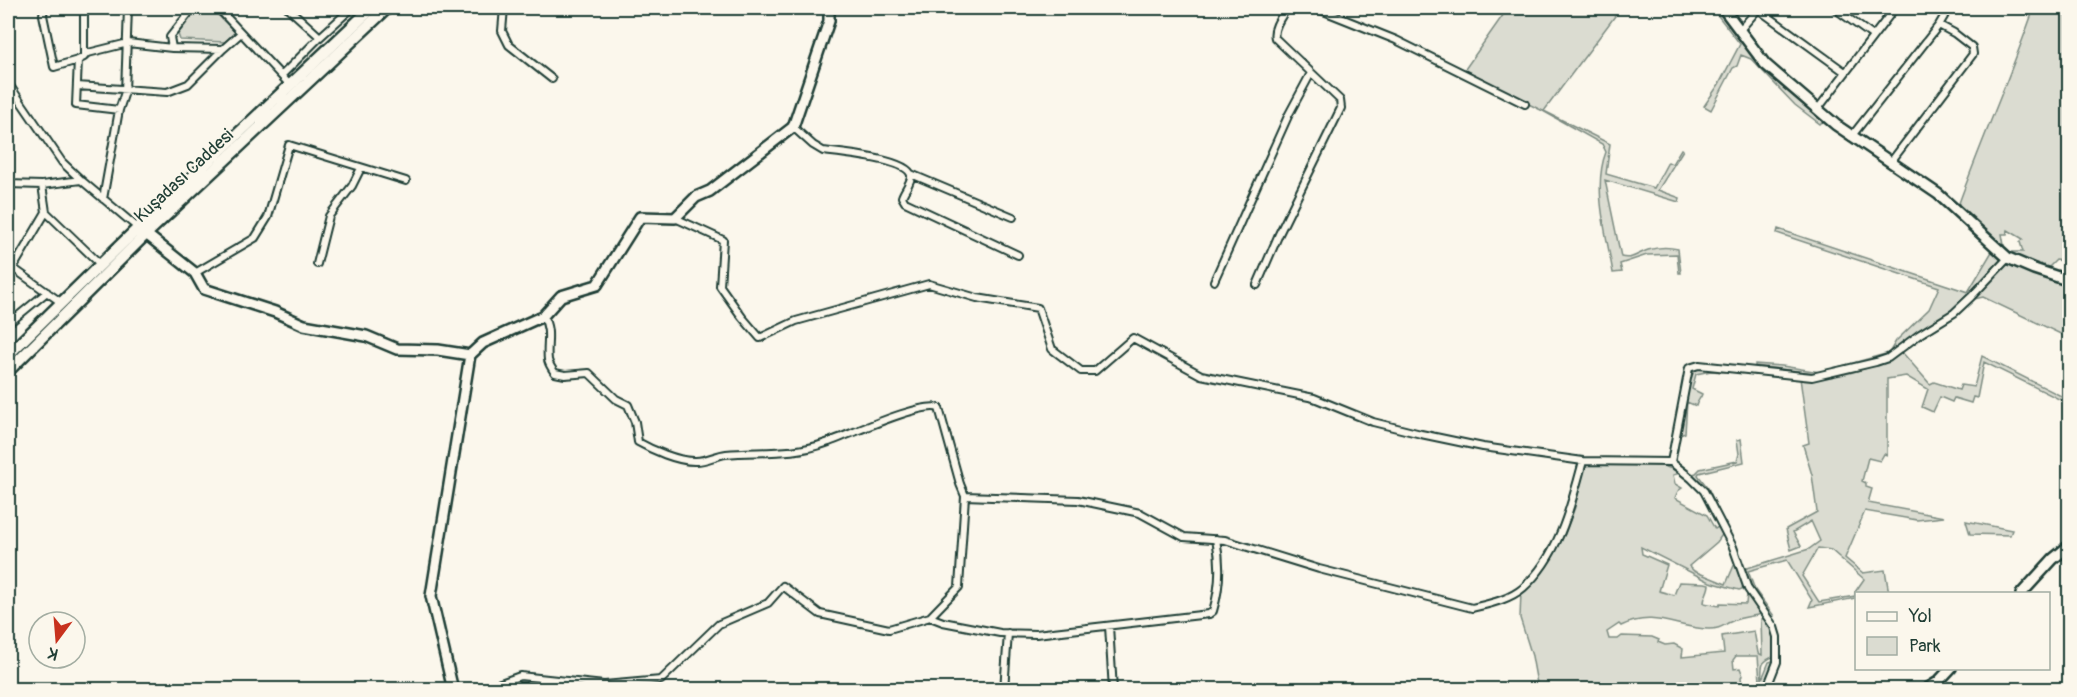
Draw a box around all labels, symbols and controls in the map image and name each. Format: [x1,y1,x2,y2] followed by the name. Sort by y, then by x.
[129,124,239,228] street label: Kuşadası Caddesi
[1855,592,2050,670] legend
[1908,605,1932,628] text: Yol
[27,610,87,670] north arrow
[1909,635,1941,658] text: Park
[45,642,61,664] text: K

